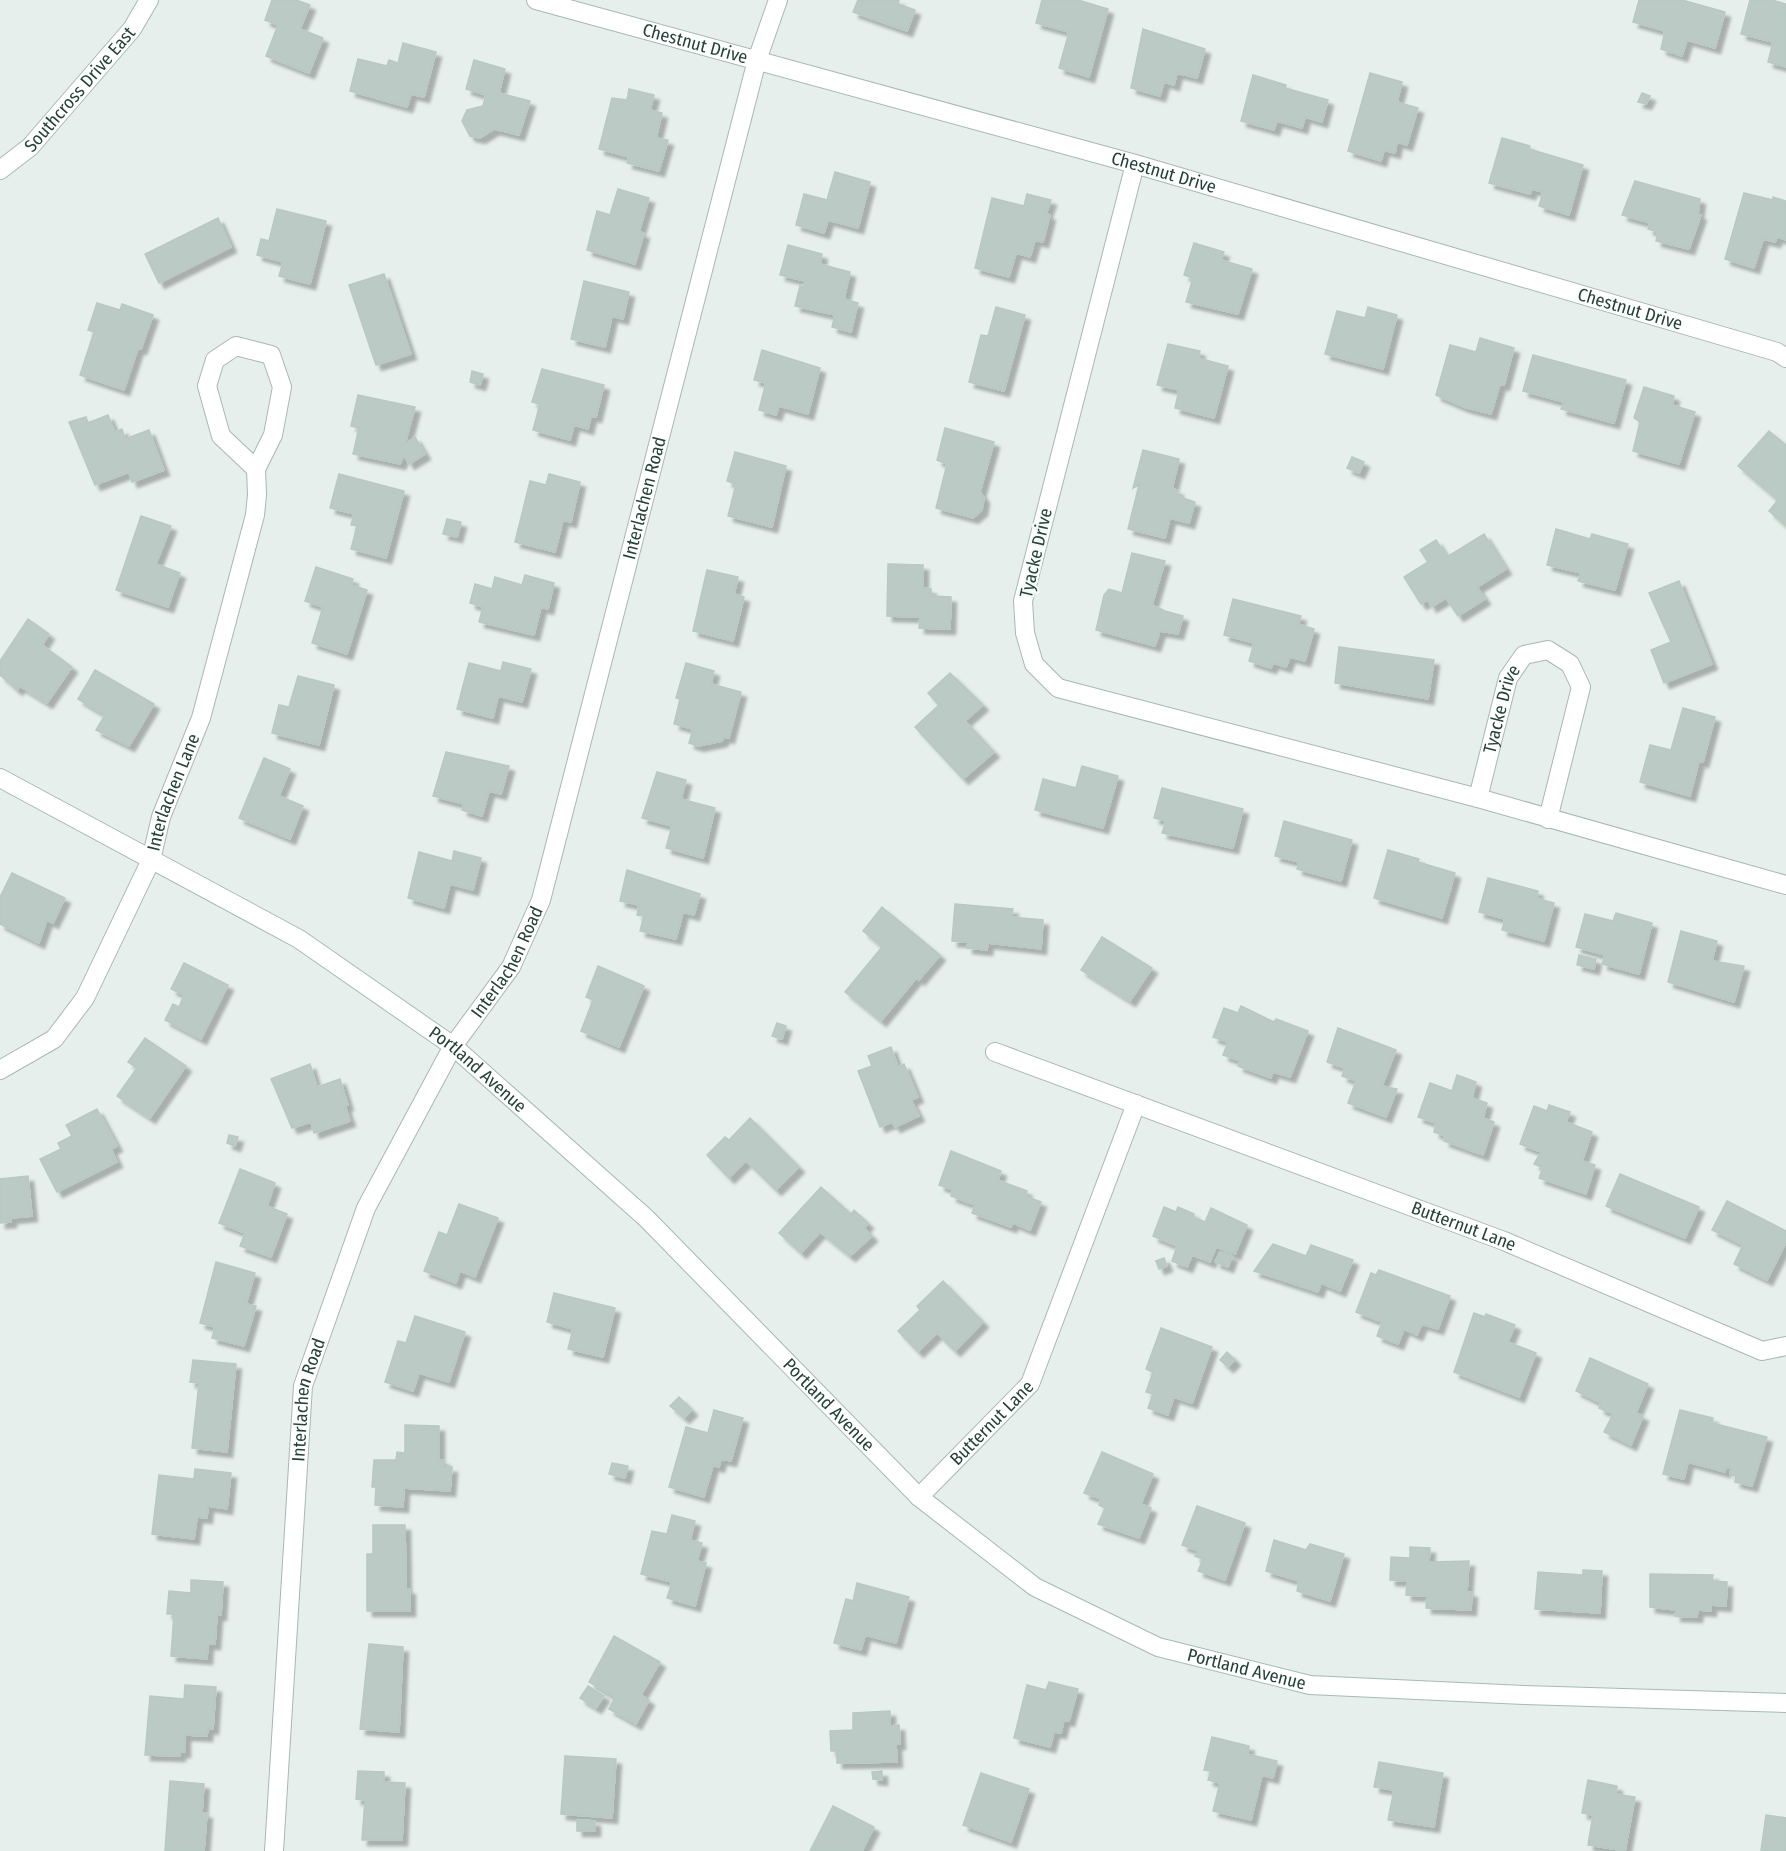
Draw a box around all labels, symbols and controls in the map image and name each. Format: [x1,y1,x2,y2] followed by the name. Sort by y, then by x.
[640,19,750,68] street label: Chestnut Drive
[20,22,140,157] street label: Southcross Drive East
[1109,147,1219,198] street label: Chestnut Drive
[1575,283,1685,335] street label: Chestnut Drive
[618,434,671,562] street label: Interlachen Road
[1015,506,1057,600] street label: Tyacke Drive
[1479,660,1525,756] street label: Tyacke Drive
[142,730,205,853] street label: Interlachen Lane
[466,903,548,1022] street label: Interlachen Road
[425,1022,531,1117] street label: Portland Avenue
[1408,1197,1520,1256] street label: Butternut Lane
[287,1335,330,1462] street label: Interlachen Road
[778,1354,879,1456] street label: Portland Avenue
[945,1376,1038,1470] street label: Butternut Lane
[1185,1644,1308,1695] street label: Portland Avenue

